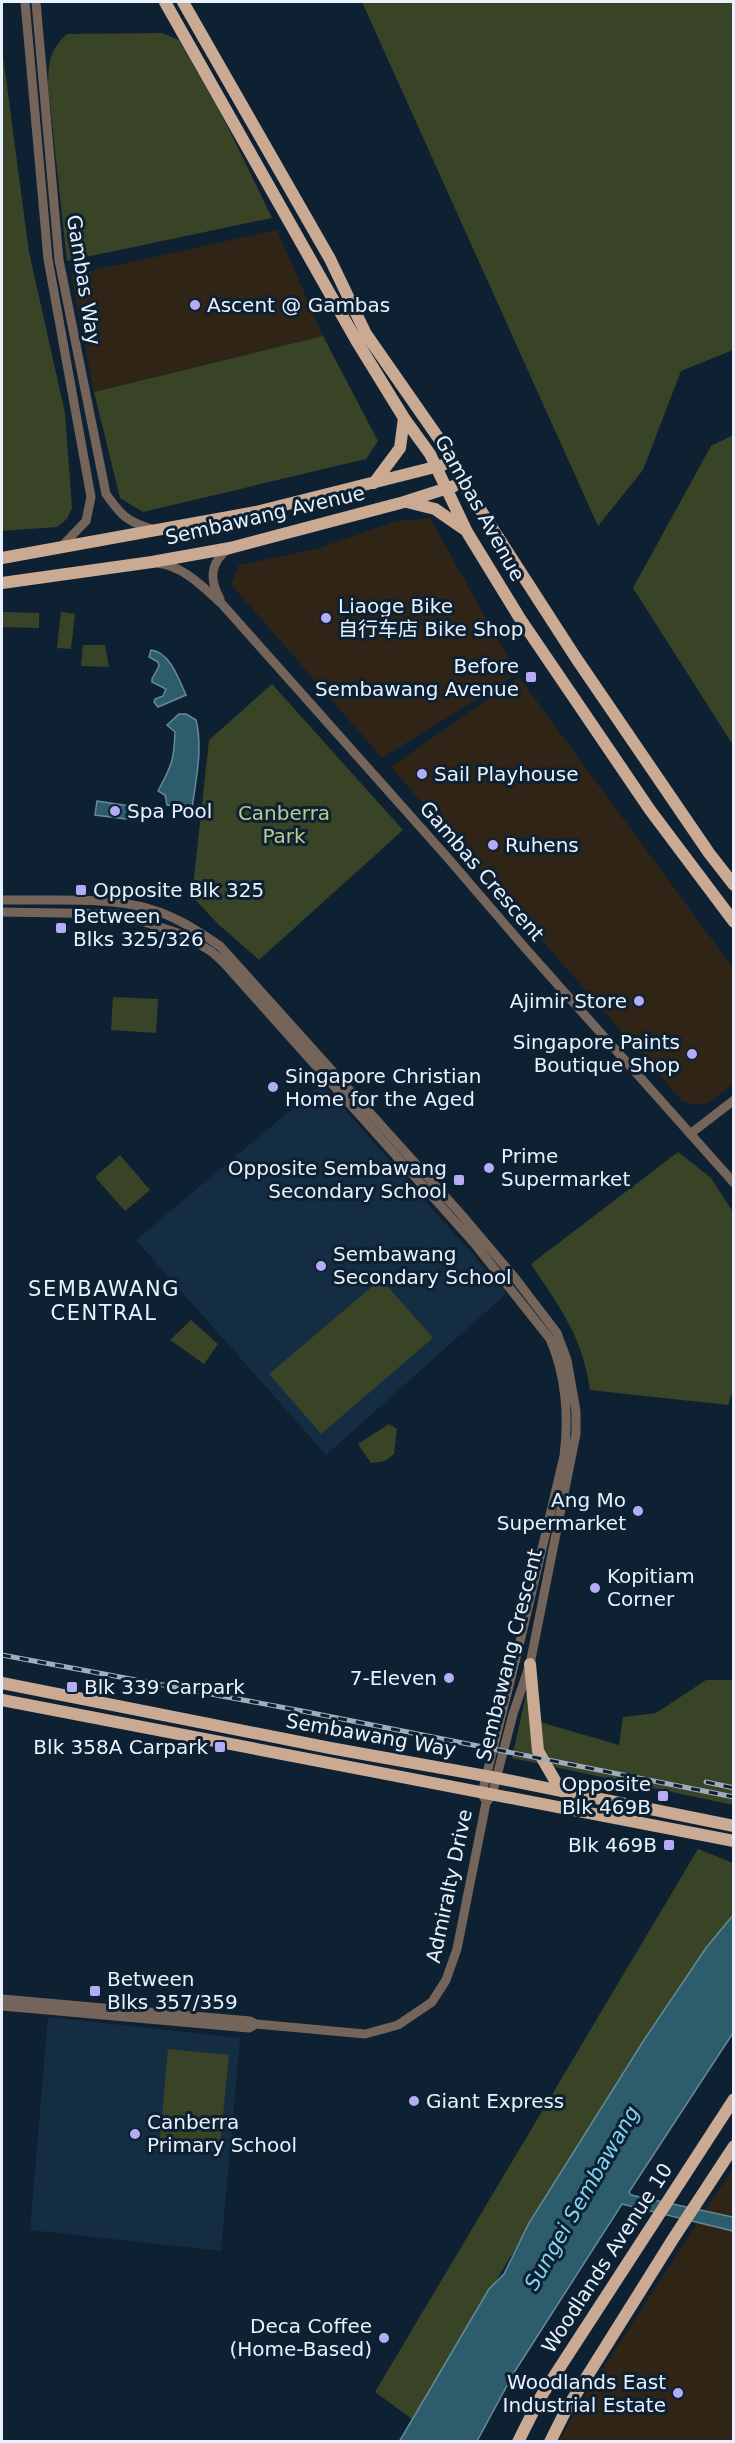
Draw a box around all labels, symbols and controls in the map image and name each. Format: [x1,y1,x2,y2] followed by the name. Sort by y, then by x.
[62,213,106,347] street label: Gambas Way
[207,293,390,317] place label: Ascent @ Gambas
[188,298,202,312] marker: Ascent @ Gambas
[430,431,530,585] street label: Gambas Avenue
[163,480,367,550] street label: Sembawang Avenue
[338,594,523,641] place label: Liaoge Bike 自行车店 Bike Shop
[319,611,333,625] marker: Liaoge Bike 自行车店 Bike Shop
[315,654,519,701] place label: Before Sembawang Avenue
[524,670,538,684] marker: Before Sembawang Avenue
[434,762,578,786] place label: Sail Playhouse
[415,767,429,781] marker: Sail Playhouse
[415,796,549,946] street label: Gambas Crescent
[127,799,212,823] place label: Spa Pool
[238,801,330,848] park label: Canberra Park
[108,804,122,818] marker: Spa Pool
[505,833,579,857] place label: Ruhens
[486,838,500,852] marker: Ruhens
[93,878,264,902] place label: Opposite Blk 325
[74,883,88,897] marker: Opposite Blk 325
[73,904,204,951] place label: Between Blks 325/326
[54,921,68,935] marker: Between Blks 325/326
[510,989,627,1013] place label: Ajimir Store
[632,994,646,1008] marker: Ajimir Store
[513,1030,680,1077] place label: Singapore Paints Boutique Shop
[685,1047,699,1061] marker: Singapore Paints Boutique Shop
[285,1064,481,1111] place label: Singapore Christian Home for the Aged
[266,1080,280,1094] marker: Singapore Christian Home for the Aged
[501,1144,630,1191] place label: Prime Supermarket
[228,1156,447,1203] place label: Opposite Sembawang Secondary School
[482,1161,496,1175] marker: Prime Supermarket
[452,1173,466,1187] marker: Opposite Sembawang Secondary School
[333,1242,512,1289] place label: Sembawang Secondary School
[314,1259,328,1273] marker: Sembawang Secondary School
[28,1277,180,1325] district label: SEMBAWANG CENTRAL
[497,1488,626,1535] place label: Ang Mo Supermarket
[631,1504,645,1518] marker: Ang Mo Supermarket
[471,1546,547,1764] street label: Sembawang Crescent
[607,1564,695,1611] place label: Kopitiam Corner
[588,1581,602,1595] marker: Kopitiam Corner
[350,1666,437,1690] place label: 7-Eleven
[442,1671,456,1685] marker: 7-Eleven
[84,1675,245,1699] place label: Blk 339 Carpark
[65,1680,79,1694] marker: Blk 339 Carpark
[284,1708,458,1762] street label: Sembawang Way
[33,1735,208,1759] place label: Blk 358A Carpark
[213,1740,227,1754] marker: Blk 358A Carpark
[562,1772,651,1819] place label: Opposite Blk 469B
[656,1789,670,1803] marker: Opposite Blk 469B
[421,1807,477,1965] street label: Admiralty Drive
[568,1833,657,1857] place label: Blk 469B
[662,1838,676,1852] marker: Blk 469B
[107,1967,238,2014] place label: Between Blks 357/359
[88,1984,102,1998] marker: Between Blks 357/359
[426,2089,564,2113] place label: Giant Express
[407,2094,421,2108] marker: Giant Express
[520,2102,644,2294] water label: Sungei Sembawang
[147,2110,297,2157] place label: Canberra Primary School
[128,2127,142,2141] marker: Canberra Primary School
[537,2158,677,2358] street label: Woodlands Avenue 10
[229,2314,372,2361] place label: Deca Coffee (Home-Based)
[377,2331,391,2345] marker: Deca Coffee (Home-Based)
[503,2370,666,2417] place label: Woodlands East Industrial Estate
[671,2386,685,2400] marker: Woodlands East Industrial Estate

